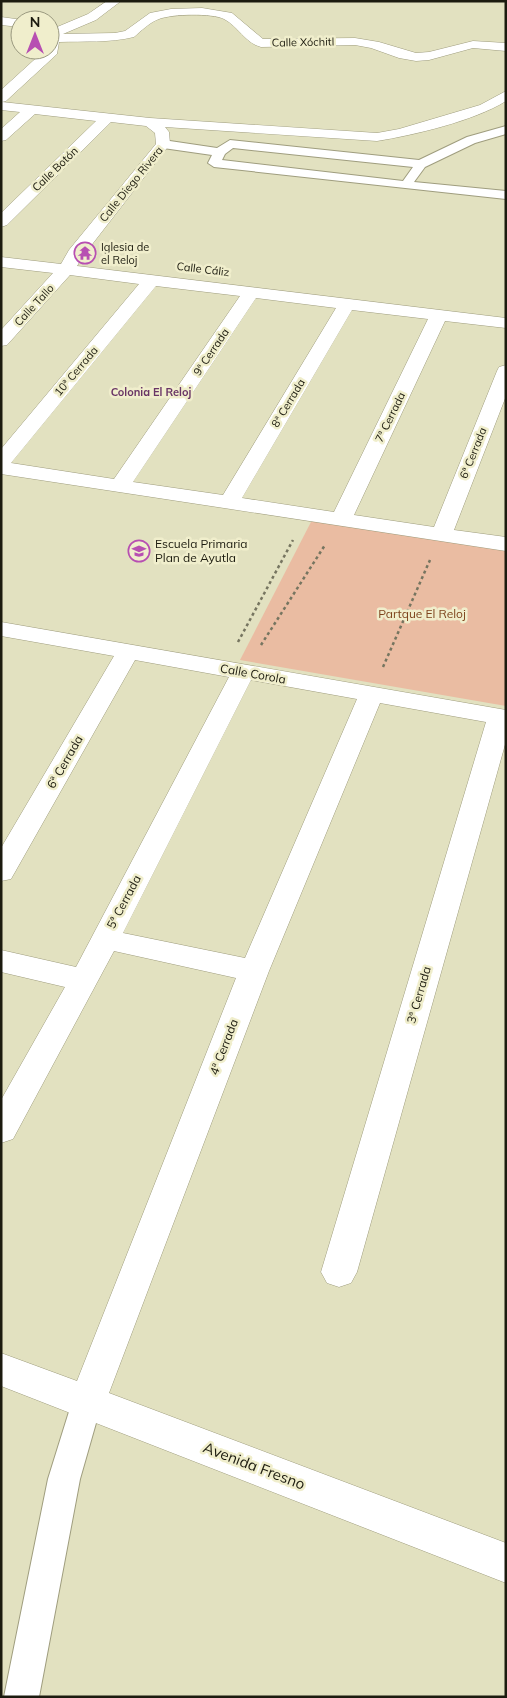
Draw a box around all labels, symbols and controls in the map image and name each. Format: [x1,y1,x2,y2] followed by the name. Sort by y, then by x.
[10,10,60,60] north arrow
[30,13,40,31] text: N
[272,34,334,50] street label: Calle Xóchitl
[96,143,166,225] street label: Calle Diego Rivera
[29,144,81,194] street label: Calle Botón
[101,240,149,267] place label: Iglesia de el Reloj
[73,241,97,265] temple icon: Iglesia de el Reloj
[176,259,230,279] street label: Calle Cáliz
[11,281,57,329] street label: Calle Tallo
[190,326,232,378] street label: 9ª Cerrada
[51,343,101,399] street label: 10ª Cerrada
[268,376,308,430] street label: 8ª Cerrada
[111,385,191,399] district label: Colonia El Reloj
[372,390,408,444] street label: 7ª Cerrada
[456,425,490,481] street label: 6ª Cerrada
[155,536,248,565] place label: Escuela Primaria Plan de Ayutla
[127,539,151,563] school or university icon: Escuela Primaria Plan de Ayutla
[378,606,466,621] park label: Partque El Reloj
[219,660,287,687] street label: Calle Corola
[43,733,86,791] street label: 6ª Cerrada
[103,872,144,931] street label: 5ª Cerrada
[403,965,434,1025] street label: 3ª Cerrada
[206,1017,241,1077] street label: 4ª Cerrada
[201,1437,308,1494] street label: Avenida Fresno

